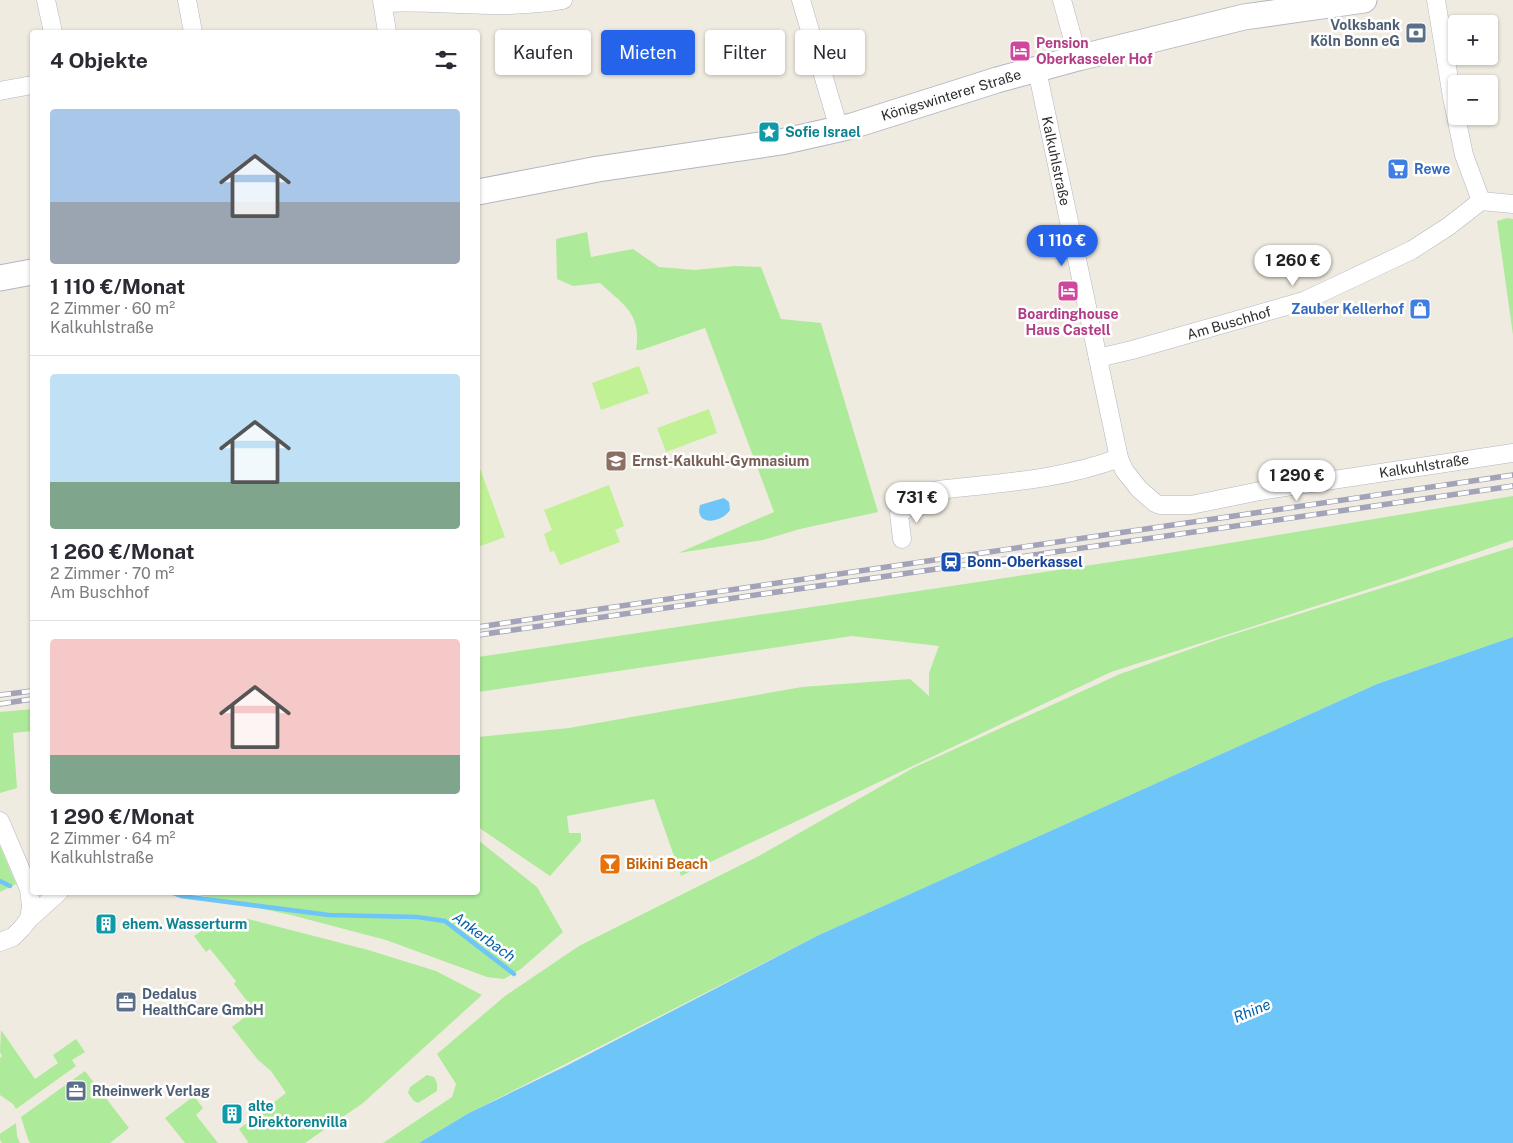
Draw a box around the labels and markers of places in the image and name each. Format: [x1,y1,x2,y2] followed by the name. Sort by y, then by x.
[1310,17,1400,49] place label: Volksbank Köln Bonn eG
[1404,21,1428,45] bank icon: Volksbank Köln Bonn eG
[1036,35,1153,67] place label: Pension Oberkasseler Hof
[1008,39,1032,63] hotel icon: Pension Oberkasseler Hof
[757,120,781,144] place icon: Sofie Israel
[785,124,861,140] place label: Sofie Israel
[1386,157,1410,181] supermarket icon: Rewe
[1414,161,1450,177] place label: Rewe
[1016,224,1108,267] pin: 1 110 €
[1247,244,1339,287] pin: 1 260 €
[1056,279,1080,303] hotel icon: Boardinghouse Haus Castell
[1408,297,1432,321] shop icon: Zauber Kellerhof
[1291,301,1404,317] place label: Zauber Kellerhof
[1018,306,1118,338] place label: Boardinghouse Haus Castell
[604,449,628,473] school or university icon: Ernst-Kalkuhl-Gymnasium
[632,453,809,469] place label: Ernst-Kalkuhl-Gymnasium
[1251,460,1343,502] pin: 1 290 €
[882,482,952,524] pin: 731 €
[939,550,963,574] station icon: Bonn-Oberkassel
[967,554,1083,570] place label: Bonn-Oberkassel
[598,852,622,876] bar icon: Bikini Beach
[626,856,708,872] place label: Bikini Beach
[94,912,118,936] building icon: ehem. Wasserturm
[122,916,247,932] place label: ehem. Wasserturm
[142,986,264,1018] place label: Dedalus HealthCare GmbH
[114,990,138,1014] office icon: Dedalus HealthCare GmbH
[64,1079,88,1103] office icon: Rheinwerk Verlag
[92,1083,210,1099] place label: Rheinwerk Verlag
[248,1098,347,1130] place label: alte Direktorenvilla
[220,1102,244,1126] building icon: alte Direktorenvilla

